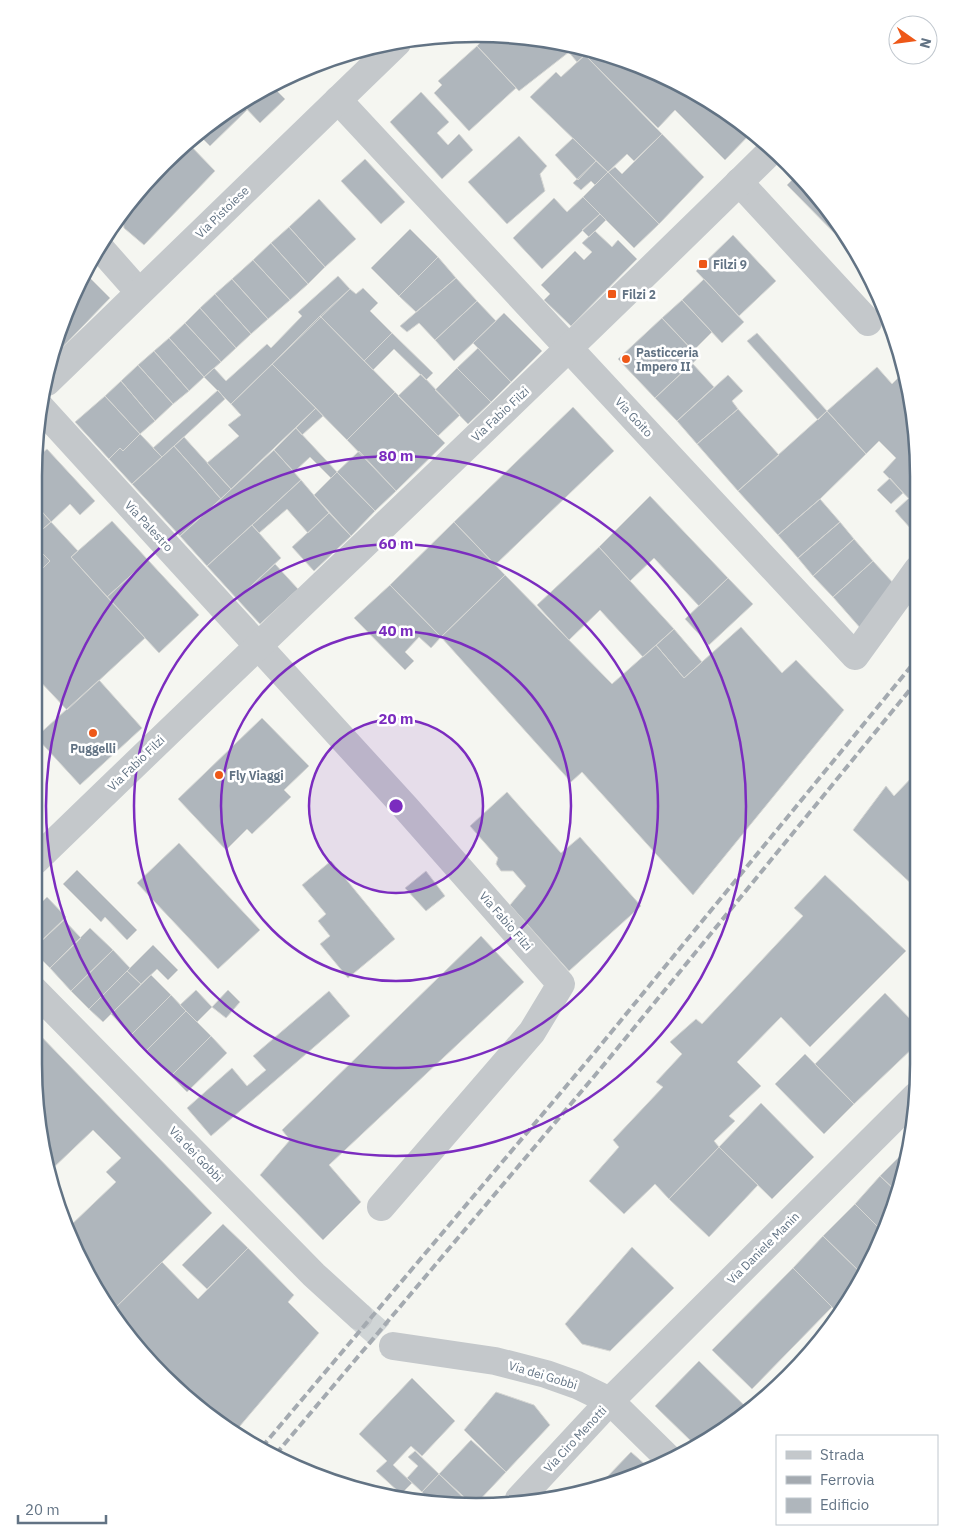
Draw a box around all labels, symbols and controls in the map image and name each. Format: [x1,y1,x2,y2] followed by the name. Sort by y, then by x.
[888,15,938,65] north arrow
[916,36,936,50] text: N
[192,183,252,241] street label: Via Pistoiese
[713,257,747,272] place label: Filzi 9
[697,258,709,270] marker: Filzi 9
[622,287,656,302] place label: Filzi 2
[606,288,618,300] marker: Filzi 2
[636,345,699,374] place label: Pasticceria Impero II
[620,353,632,365] marker: Pasticceria Impero II
[468,384,532,444] street label: Via Fabio Filzi
[612,394,656,440] street label: Via Goito
[379,446,413,465] text: 80 m
[122,497,176,555] street label: Via Palestro
[379,534,413,553] text: 60 m
[379,621,413,640] text: 40 m
[379,709,413,728] text: 20 m
[87,727,99,739] marker: Puggelli
[104,732,168,794] street label: Via Fabio Filzi
[70,741,116,756] place label: Puggelli
[229,768,284,783] place label: Fly Viaggi
[213,769,225,781] marker: Fly Viaggi
[387,797,405,815] centre of rings
[476,888,536,954] street label: Via Fabio Filzi
[166,1123,226,1185] street label: Via dei Gobbi
[724,1209,802,1287] street label: Via Daniele Manin
[507,1357,579,1393] street label: Via dei Gobbi
[540,1403,610,1475] street label: Via Ciro Menotti
[776,1435,938,1525] legend
[820,1445,864,1464] text: Strada
[820,1470,875,1489] text: Ferrovia
[18,1492,105,1524] scale bar
[820,1495,869,1514] text: Edificio
[25,1500,60,1519] text: 20 m

